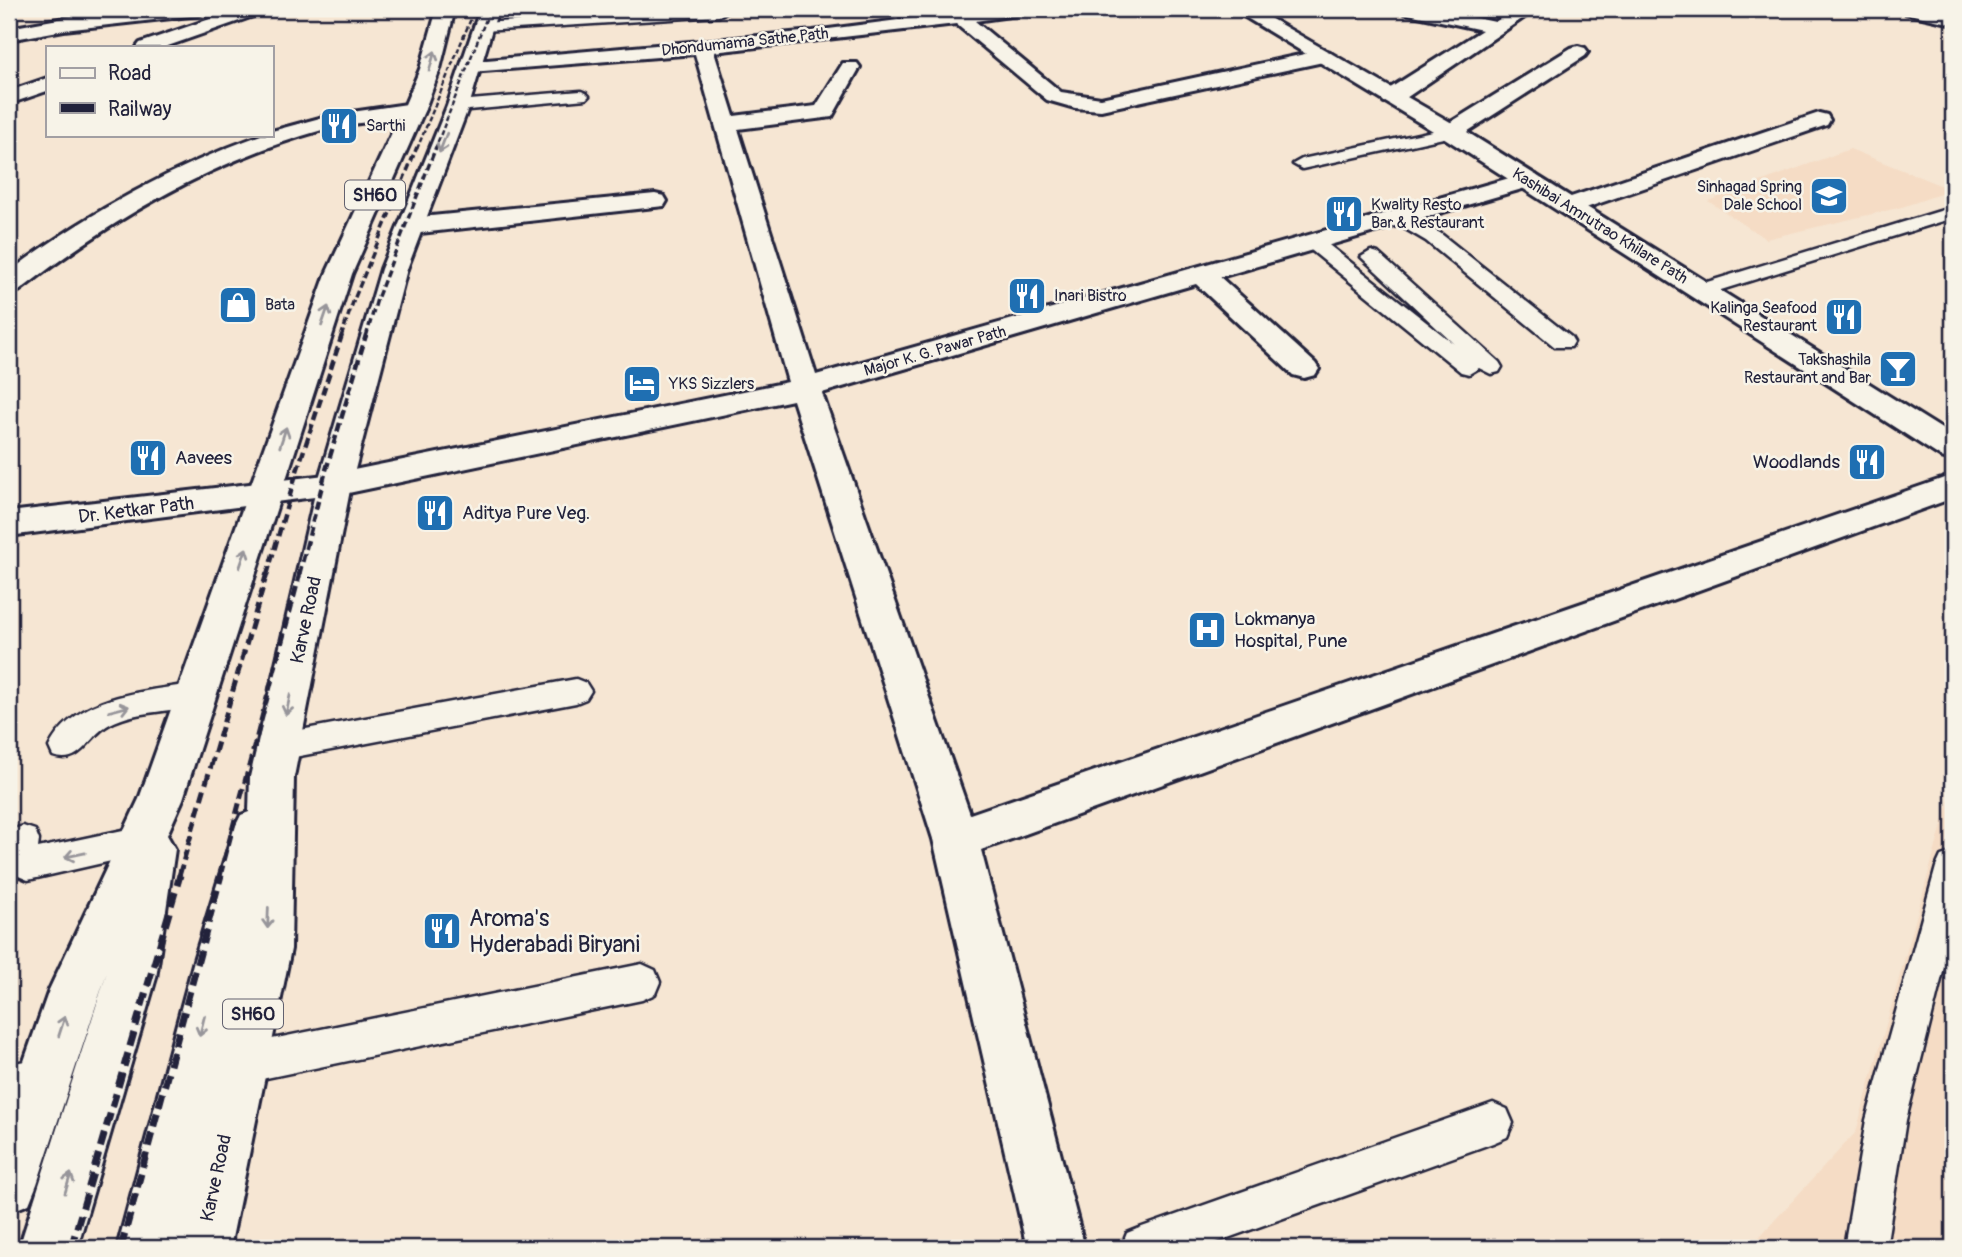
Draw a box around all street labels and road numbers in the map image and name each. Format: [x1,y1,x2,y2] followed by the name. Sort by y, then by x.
[660,23,830,61] street label: Dhondumama Sathe Path
[1508,164,1692,288] street label: Kashibai Amrutrao Khilare Path
[345,180,405,210] road number: SH60
[862,321,1008,381] street label: Major K. G. Pawar Path
[77,491,195,529] street label: Dr. Ketkar Path
[285,574,327,666] street label: Karve Road
[223,1000,283,1028] road number: SH60
[195,1132,237,1224] street label: Karve Road

